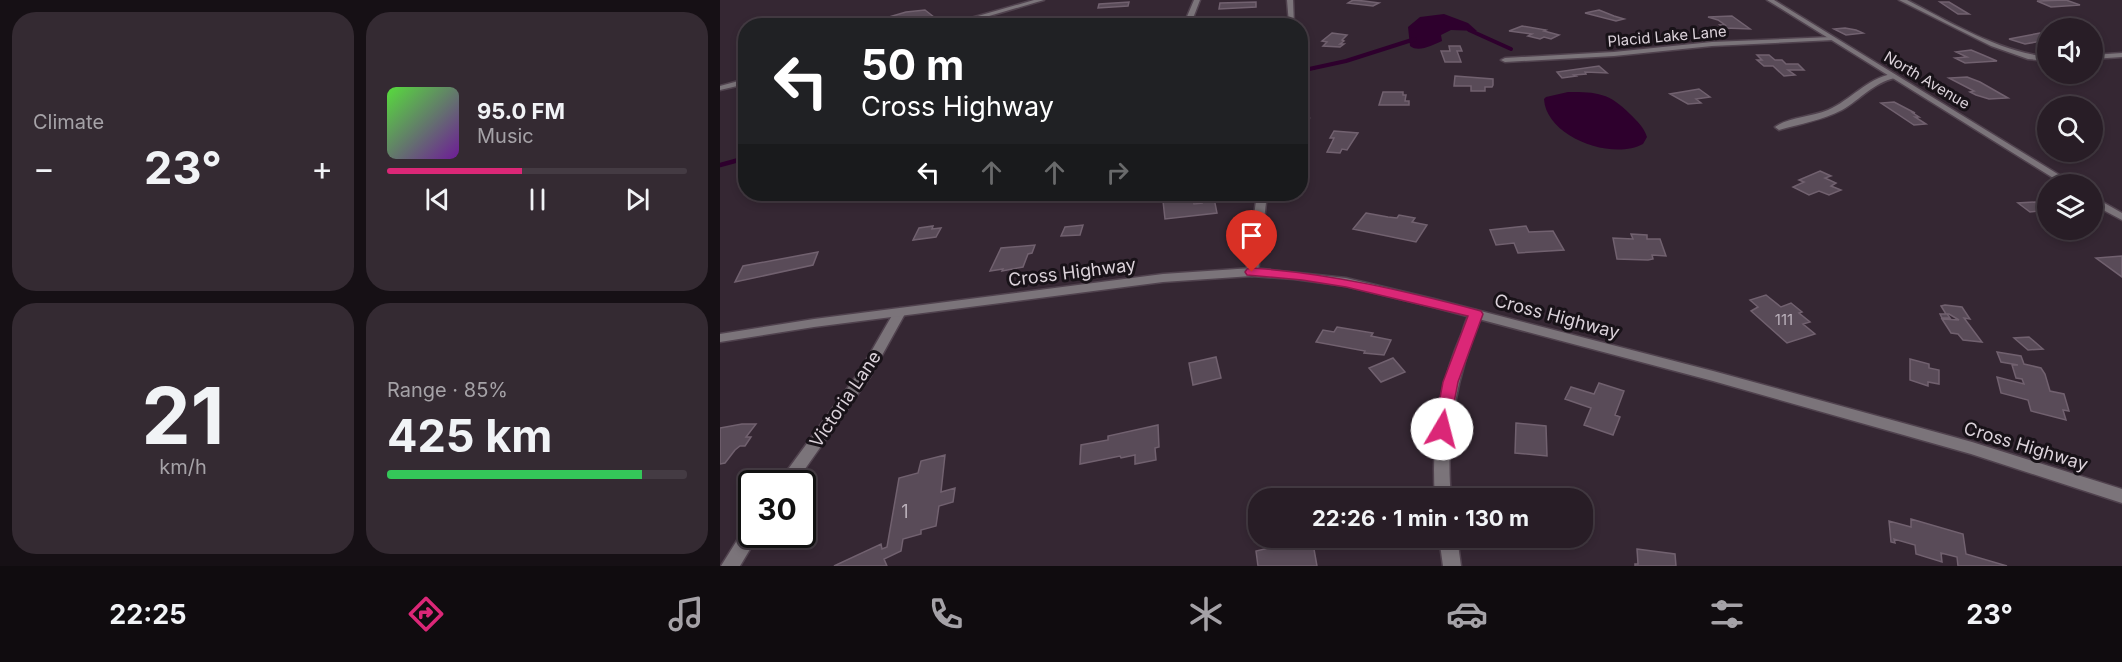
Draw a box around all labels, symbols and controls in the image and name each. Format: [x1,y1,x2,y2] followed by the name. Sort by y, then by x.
[2037,18,2103,240] map controls
[2037,18,2103,84] button: sound
[1607,21,1727,51] street label: Placid Lake Lane
[861,39,964,90] text: 50 m
[762,42,840,120] icon: left
[1881,47,1973,113] street label: North Avenue
[861,90,1054,123] text: Cross Highway
[2037,96,2103,162] button: search
[477,98,565,124] text: 95.0 FM
[33,110,104,134] text: Climate
[477,124,534,148] text: Music
[144,140,222,195] text: 23°
[33,148,55,188] text: −
[311,148,333,188] text: +
[912,156,945,189] icon: left
[975,156,1008,189] icon: ahead
[1038,156,1071,189] icon: ahead
[1101,156,1134,189] icon: right
[2037,174,2103,240] button: layers
[421,183,454,216] icon: previous
[521,183,554,216] icon: pause
[621,183,654,216] icon: next
[1226,210,1277,272] pin
[1235,219,1268,252] icon: arrive
[1007,254,1137,290] street label: Cross Highway
[1492,289,1622,343] street label: Cross Highway
[1775,310,1793,329] house number: 111
[805,347,885,451] street label: Victoria Lane
[142,368,224,463] text: 21
[387,378,508,402] text: Range · 85%
[1410,397,1474,461] position arrow
[387,408,552,463] text: 425 km
[1961,417,2091,475] street label: Cross Highway
[159,455,207,479] text: km/h
[738,470,816,548] speed limit sign: 30
[901,501,909,522] house number: 1
[1312,505,1529,531] text: 22:26 · 1 min · 130 m
[405,593,447,635] icon: directions
[665,593,707,635] icon: music
[925,593,967,635] icon: phone
[1185,593,1227,635] icon: climate
[1446,593,1488,635] icon: car
[1706,593,1748,635] icon: filters
[109,598,186,631] text: 22:25
[1966,598,2013,631] text: 23°

